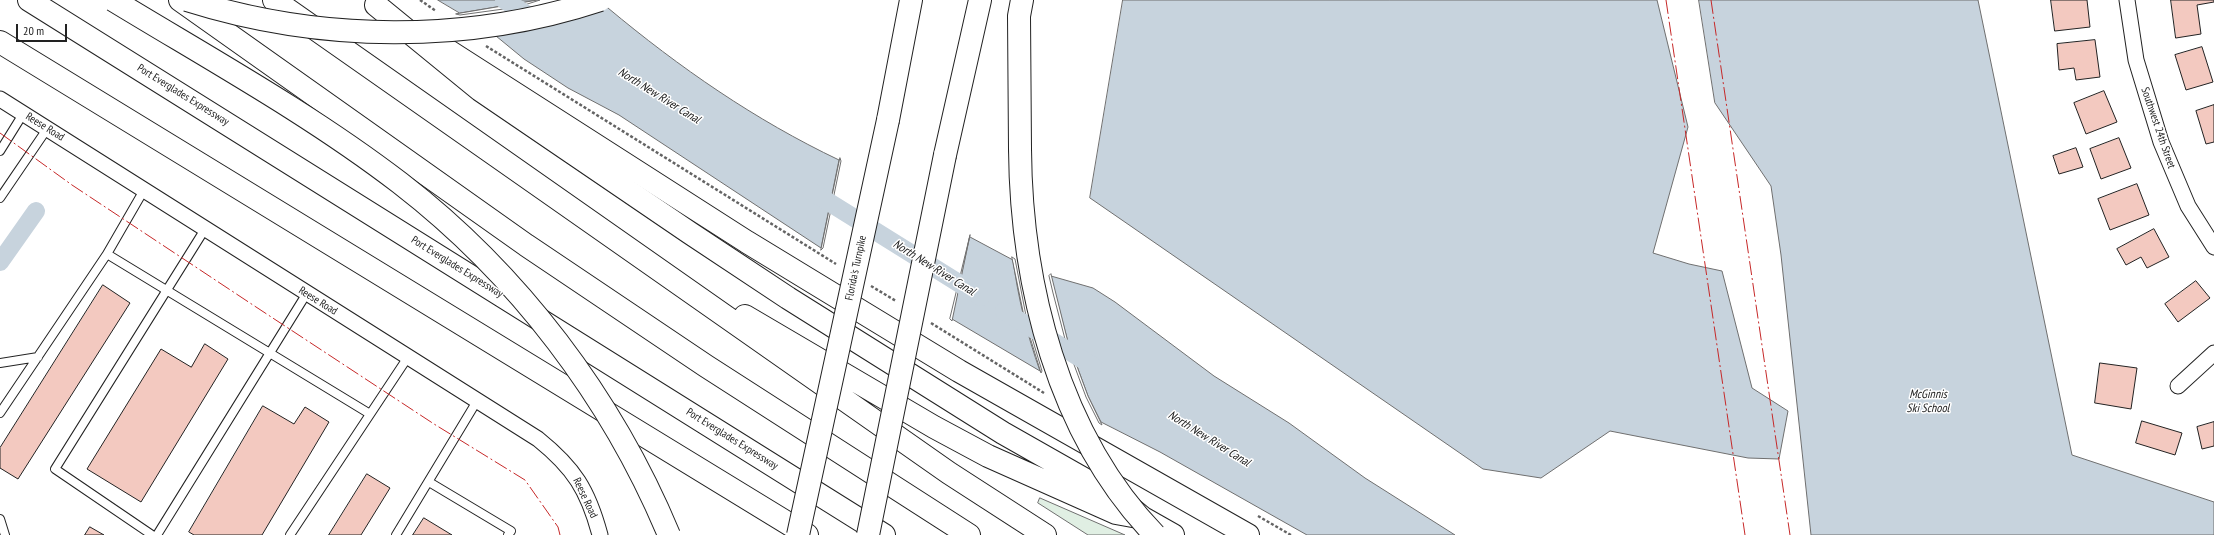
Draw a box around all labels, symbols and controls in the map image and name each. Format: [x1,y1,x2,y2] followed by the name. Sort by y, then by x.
[18,16,69,42] scale bar
[23,23,44,38] text: 20 m
[135,61,231,129] street label: Port Everglades Expressway
[615,65,703,127] water label: North New River Canal
[2138,86,2178,170] street label: Southwest 24th Street
[23,110,67,144] street label: Reese Road
[409,233,505,301] street label: Port Everglades Expressway
[843,234,869,302] street label: Florida's Turnpike
[890,237,978,299] water label: North New River Canal
[296,284,340,318] street label: Reese Road
[1907,388,1949,416] water label: McGinnis Ski School
[684,405,780,473] street label: Port Everglades Expressway
[1165,408,1253,470] water label: North New River Canal
[570,476,600,520] street label: Reese Road

